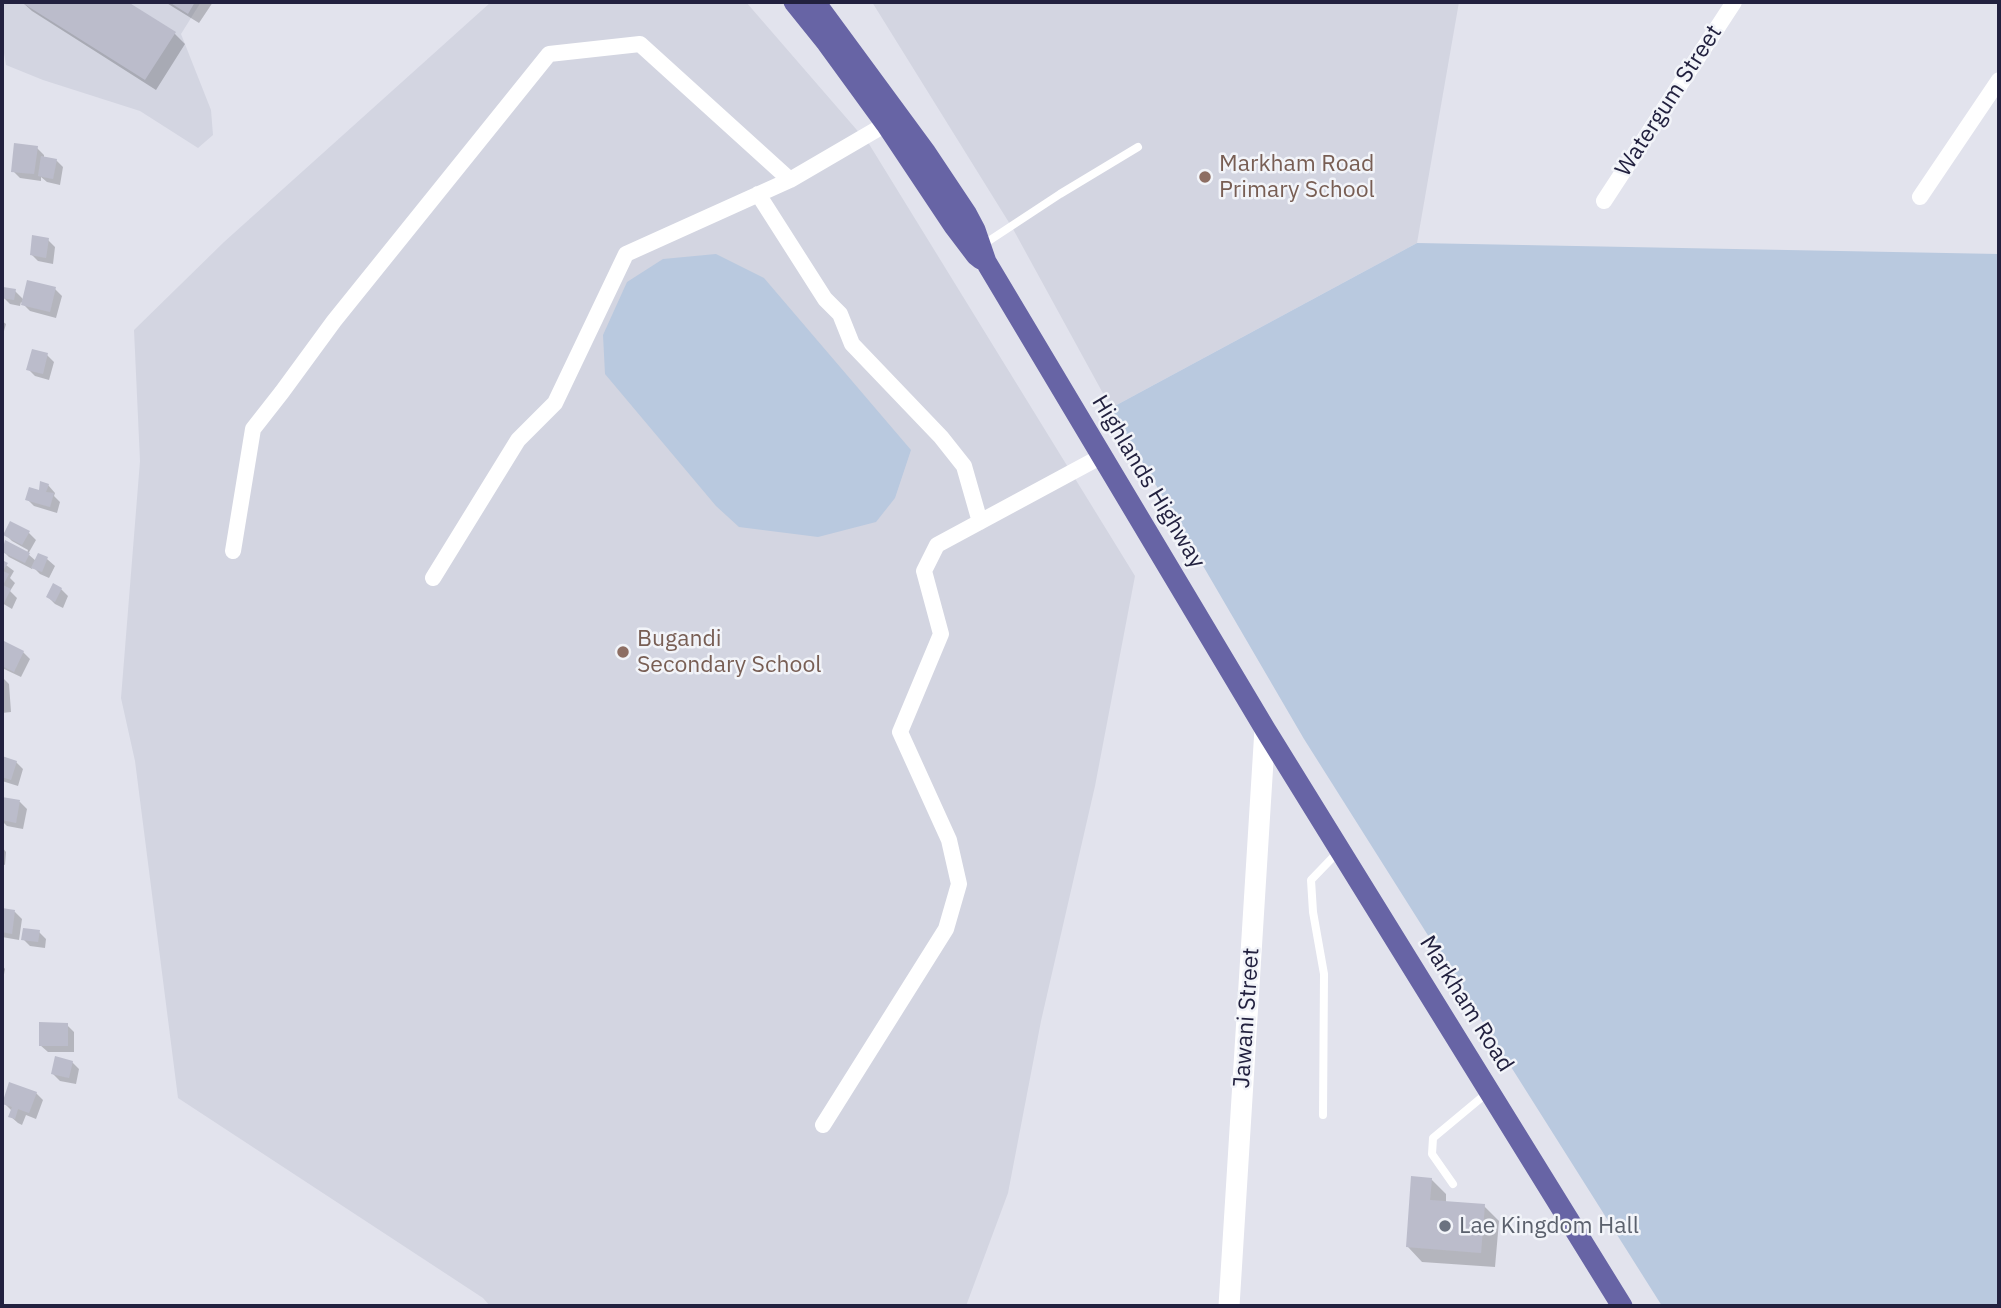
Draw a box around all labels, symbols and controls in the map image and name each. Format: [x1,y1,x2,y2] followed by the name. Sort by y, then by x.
[1610,20,1728,182] street label: Watergum Street
[1219,150,1375,204] place label: Markham Road Primary School
[1197,169,1213,185] marker: Markham Road Primary School
[1085,390,1211,574] street label: Highlands Highway
[637,625,822,679] place label: Bugandi Secondary School
[615,644,631,660] marker: Bugandi Secondary School
[1413,931,1519,1077] street label: Markham Road
[1228,947,1266,1089] street label: Jawani Street
[1459,1212,1639,1240] place label: Lae Kingdom Hall
[1437,1218,1453,1234] marker: Lae Kingdom Hall

